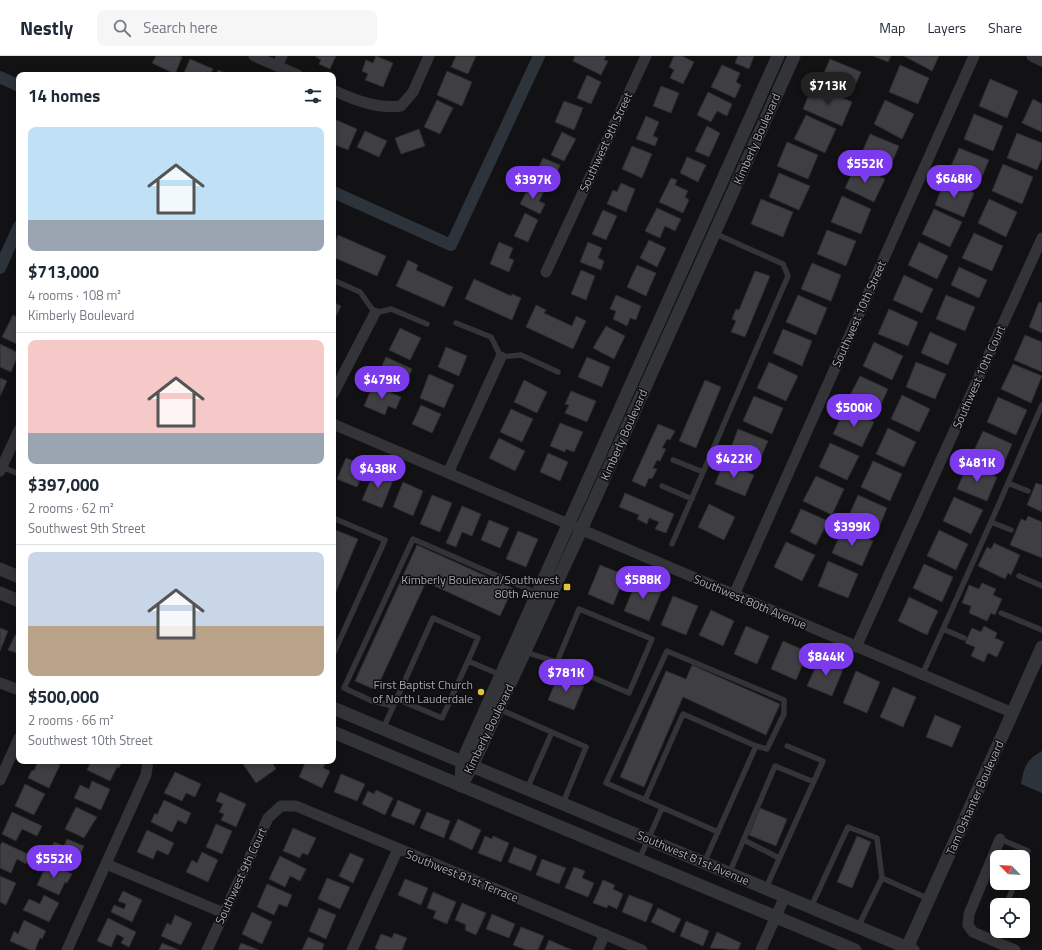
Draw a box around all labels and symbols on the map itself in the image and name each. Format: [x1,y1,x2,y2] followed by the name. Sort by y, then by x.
[800,72,856,106] pin: $713K
[574,88,637,195] street label: Southwest 9th Street
[728,90,785,187] street label: Kimberly Boulevard
[837,150,893,184] pin: $552K
[926,165,982,199] pin: $648K
[505,166,561,200] pin: $397K
[826,257,891,370] street label: Southwest 10th Street
[947,321,1010,432] street label: Southwest 10th Court
[354,366,410,400] pin: $479K
[595,386,652,483] street label: Kimberly Boulevard
[826,394,882,428] pin: $500K
[706,445,762,479] pin: $422K
[949,449,1005,483] pin: $481K
[350,455,406,489] pin: $438K
[824,513,880,547] pin: $399K
[615,566,671,600] pin: $588K
[690,569,810,634] street label: Southwest 80th Avenue
[401,570,560,603] place label: Kimberly Boulevard/Southwest 80th Avenue
[562,582,572,592] marker: Kimberly Boulevard/Southwest 80th Avenue
[798,643,854,677] pin: $844K
[538,659,594,693] pin: $781K
[372,675,473,708] place label: First Baptist Church of North Lauderdale
[459,681,519,777] street label: Kimberly Boulevard
[476,687,486,697] marker: First Baptist Church of North Lauderdale
[941,737,1008,858] street label: Tam Oshanter Boulevard
[210,824,272,927] street label: Southwest 9th Court
[634,825,753,890] street label: Southwest 81st Avenue
[403,844,521,907] street label: Southwest 81st Terrace
[26,845,82,879] pin: $552K
[990,850,1030,890] north arrow

